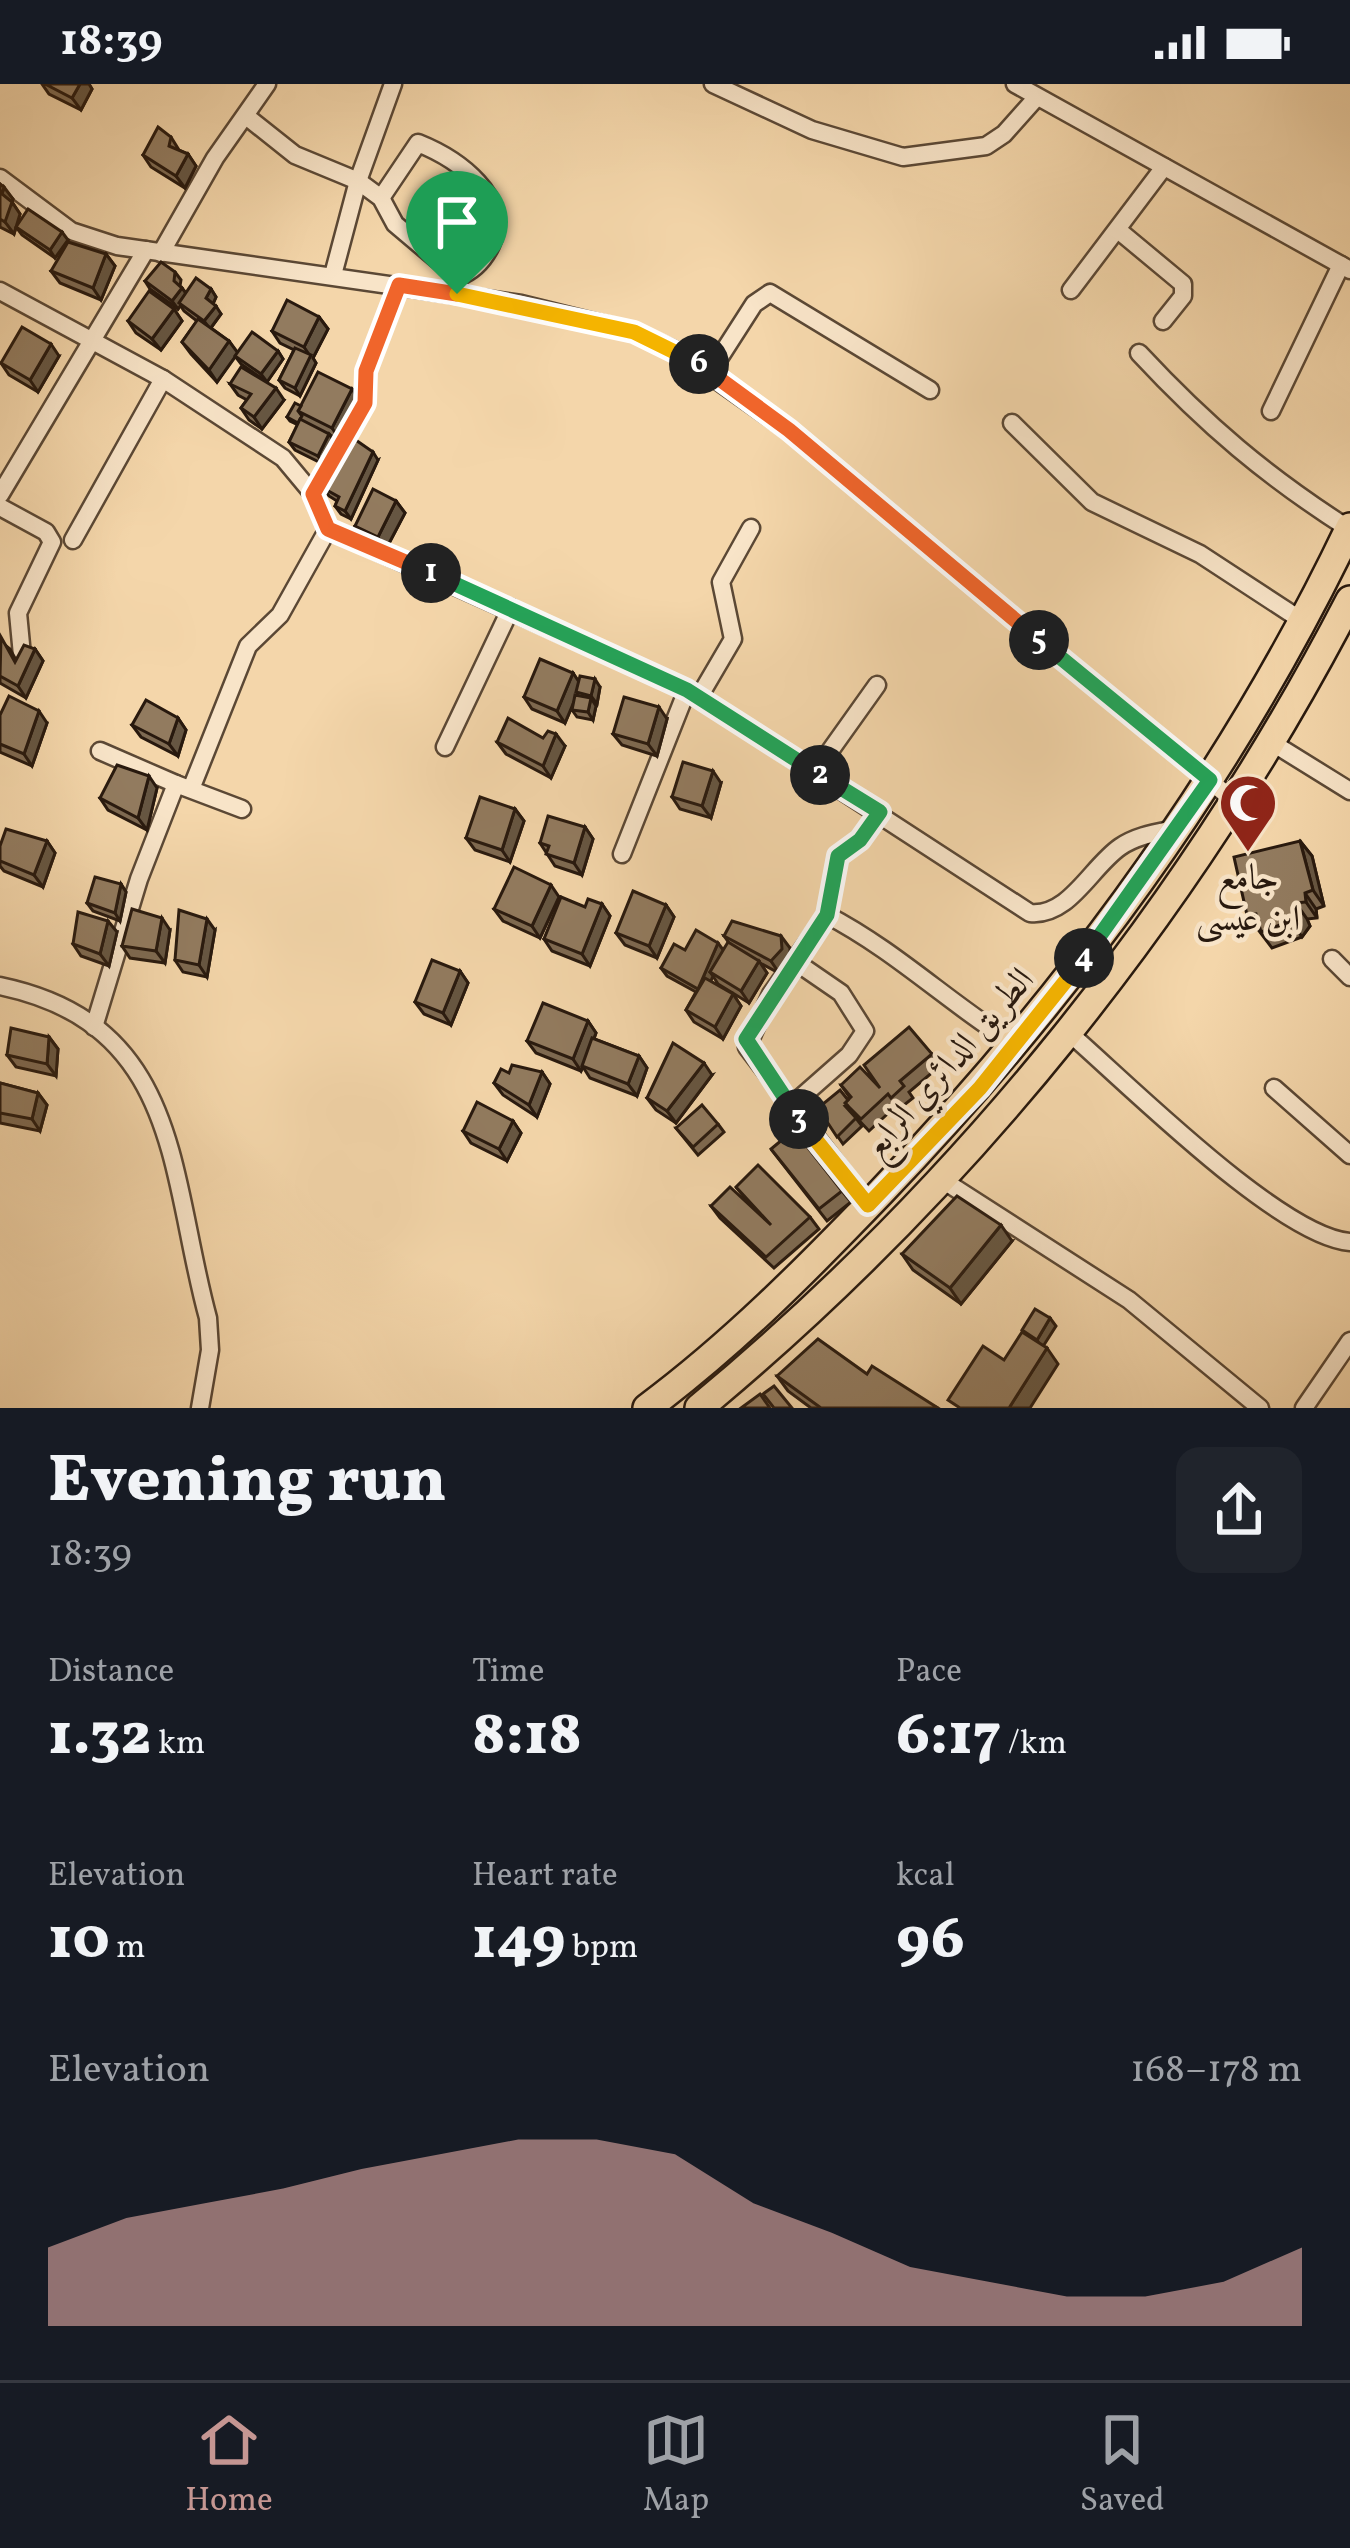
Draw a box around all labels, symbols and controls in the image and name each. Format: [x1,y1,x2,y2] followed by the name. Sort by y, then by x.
[60,11,163,74] text: 18:39
[406,171,508,294] pin
[424,189,490,255] icon: arrive
[669,334,729,394] pin: 6
[690,341,708,387] text: 6
[401,543,461,603] pin: 1
[424,550,438,596] text: 1
[1009,610,1069,670] pin: 5
[1031,617,1047,663] text: 5
[790,745,850,805] pin: 2
[811,752,829,798] text: 2
[1217,772,1279,854] mosque icon: جامع ابن عيسى
[1196,855,1300,946] place label: جامع ابن عيسى
[1054,928,1114,988] pin: 4
[1074,935,1094,981] text: 4
[853,958,1050,1174] street label: الطريق الدائري الرابع
[769,1089,829,1149] pin: 3
[791,1096,807,1142] text: 3
[48,1437,447,1529] text: Evening run
[1176,1447,1302,1573] button: share
[48,1528,132,1582] text: 18:39
[48,1650,174,1696] text: Distance
[472,1650,544,1696] text: Time
[896,1650,962,1696] text: Pace
[48,1696,151,1779] text: 1.32
[472,1696,582,1779] text: 8:18
[896,1696,1001,1779] text: 6:17
[151,1722,205,1768] text: km
[1001,1722,1067,1768] text: /km
[48,1854,185,1900] text: Elevation
[472,1854,618,1900] text: Heart rate
[896,1854,955,1900] text: kcal
[48,1900,110,1983] text: 10
[472,1900,565,1983] text: 149
[896,1900,965,1983] text: 96
[110,1926,146,1972] text: m
[565,1926,638,1972] text: bpm
[48,2044,210,2098] text: Elevation
[1130,2044,1302,2098] text: 168–178 m
[185,2407,273,2525] tab: Home
[643,2407,709,2525] tab: Map
[1080,2407,1165,2525] tab: Saved

